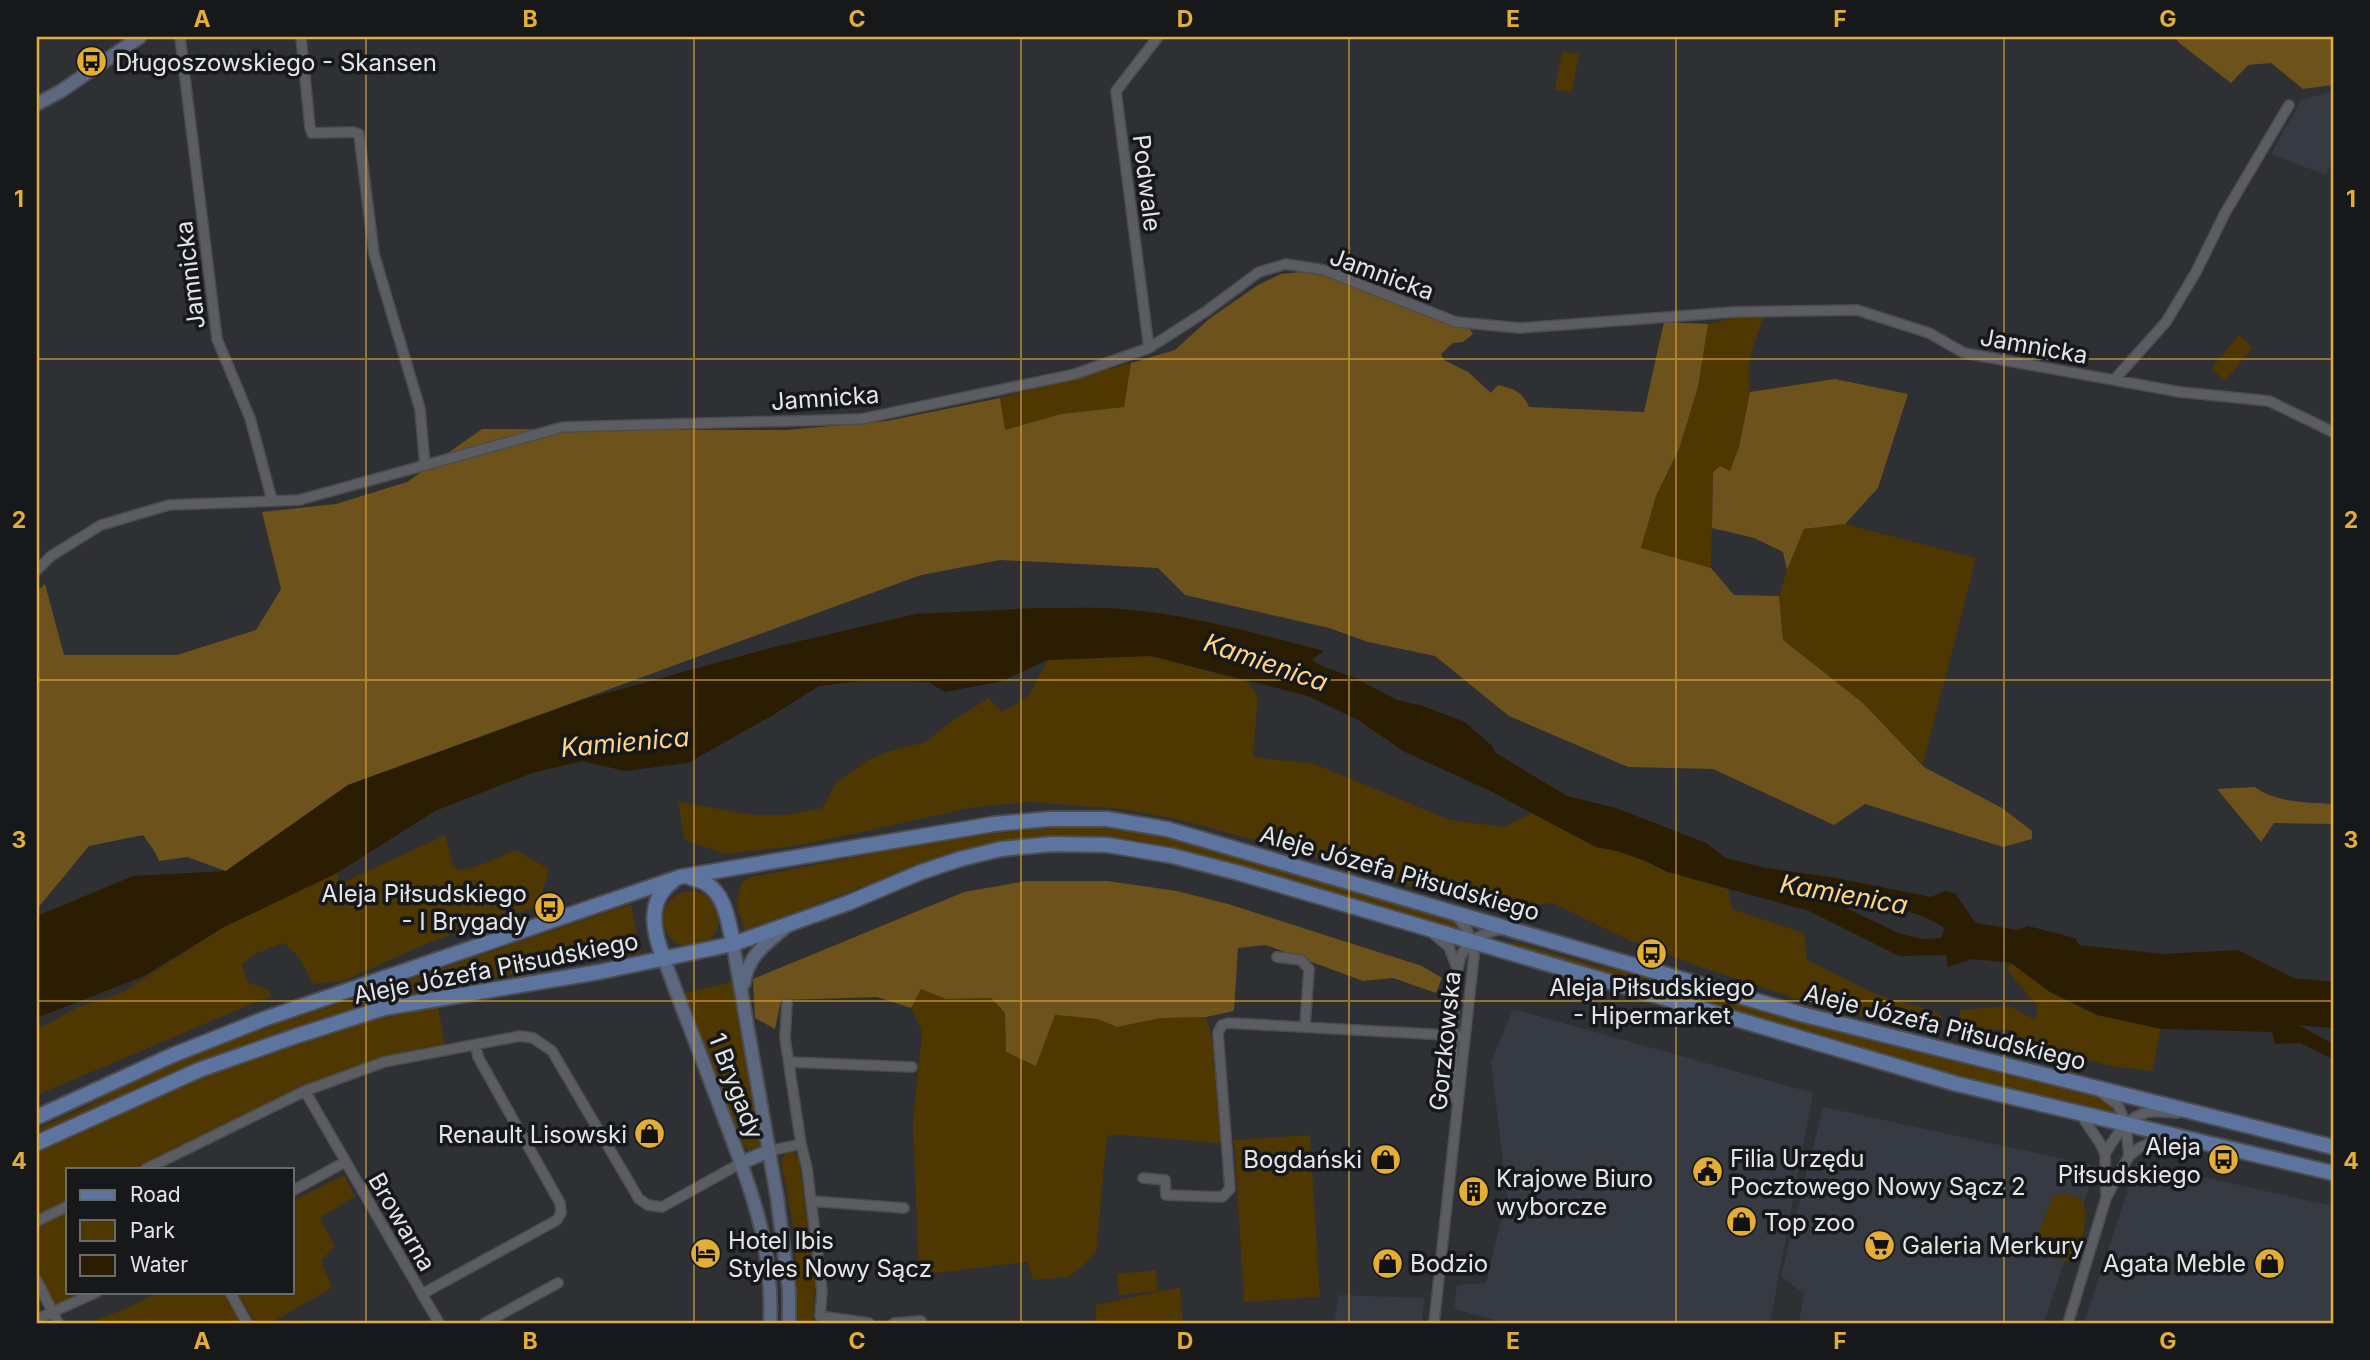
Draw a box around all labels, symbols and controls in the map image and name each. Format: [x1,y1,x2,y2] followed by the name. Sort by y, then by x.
[193,5,211,33] text: A
[522,5,538,33] text: B
[848,5,866,33] text: C
[1177,5,1193,33] text: D
[1506,5,1520,33] text: E
[1833,5,1847,33] text: F
[2159,5,2177,33] text: G
[75,45,109,79] bus stop icon: Długoszowskiego - Skansen
[115,48,437,77] place label: Długoszowskiego - Skansen
[1127,133,1167,233] street label: Podwale
[14,185,24,213] text: 1
[2346,185,2356,213] text: 1
[169,219,211,331] street label: Jamnicka
[1326,242,1438,306] street label: Jamnicka
[1978,322,2090,370] street label: Jamnicka
[770,380,880,416] street label: Jamnicka
[12,506,26,534] text: 2
[2344,506,2358,534] text: 2
[1200,626,1332,698] water label: Kamienica
[559,721,691,763] water label: Kamienica
[1257,819,1543,927] street label: Aleje Józefa Piłsudskiego
[12,826,26,854] text: 3
[2344,826,2358,854] text: 3
[1778,868,1910,920] water label: Kamienica
[321,879,527,936] place label: Aleja Piłsudskiego - I Brygady
[533,890,567,924] bus stop icon: Aleja Piłsudskiego - I Brygady
[351,926,641,1010] street label: Aleje Józefa Piłsudskiego
[1635,936,1669,970] bus stop icon: Aleja Piłsudskiego - Hipermarket
[1423,970,1467,1112] street label: Gorzkowska
[1549,973,1755,1030] place label: Aleja Piłsudskiego - Hipermarket
[1801,978,2089,1076] street label: Aleje Józefa Piłsudskiego
[703,1029,769,1143] street label: 1 Brygady
[633,1117,667,1151] shop icon: Renault Lisowski
[438,1120,627,1149] place label: Renault Lisowski
[2058,1132,2201,1189] place label: Aleja Piłsudskiego
[1368,1142,1402,1176] shop icon: Bogdański
[2207,1143,2241,1177] bus stop icon: Aleja Piłsudskiego
[1730,1144,2026,1201] place label: Filia Urzędu Pocztowego Nowy Sącz 2
[1243,1145,1362,1174] place label: Bogdański
[11,1147,27,1175] text: 4
[2343,1147,2359,1175] text: 4
[1690,1155,1724,1189] public building icon: Filia Urzędu Pocztowego Nowy Sącz 2
[1496,1164,1653,1221] place label: Krajowe Biuro wyborcze
[66,1168,294,1294] legend
[362,1168,442,1276] street label: Browarna
[1456,1175,1490,1209] building icon: Krajowe Biuro wyborcze
[130,1182,181,1207] text: Road
[1724,1205,1758,1239] shop icon: Top zoo
[1764,1208,1855,1237] place label: Top zoo
[130,1218,175,1243] text: Park
[728,1226,932,1283] place label: Hotel Ibis Styles Nowy Sącz
[1862,1228,1896,1262] supermarket icon: Galeria Merkury
[1902,1231,2084,1260] place label: Galeria Merkury
[688,1237,722,1271] hotel icon: Hotel Ibis Styles Nowy Sącz
[1370,1246,1404,1280] shop icon: Bodzio
[2252,1246,2286,1280] shop icon: Agata Meble
[1410,1249,1488,1278] place label: Bodzio
[2103,1249,2246,1278] place label: Agata Meble
[130,1252,188,1277] text: Water
[193,1327,211,1355] text: A
[522,1327,538,1355] text: B
[848,1327,866,1355] text: C
[1177,1327,1193,1355] text: D
[1506,1327,1520,1355] text: E
[1833,1327,1847,1355] text: F
[2159,1327,2177,1355] text: G

